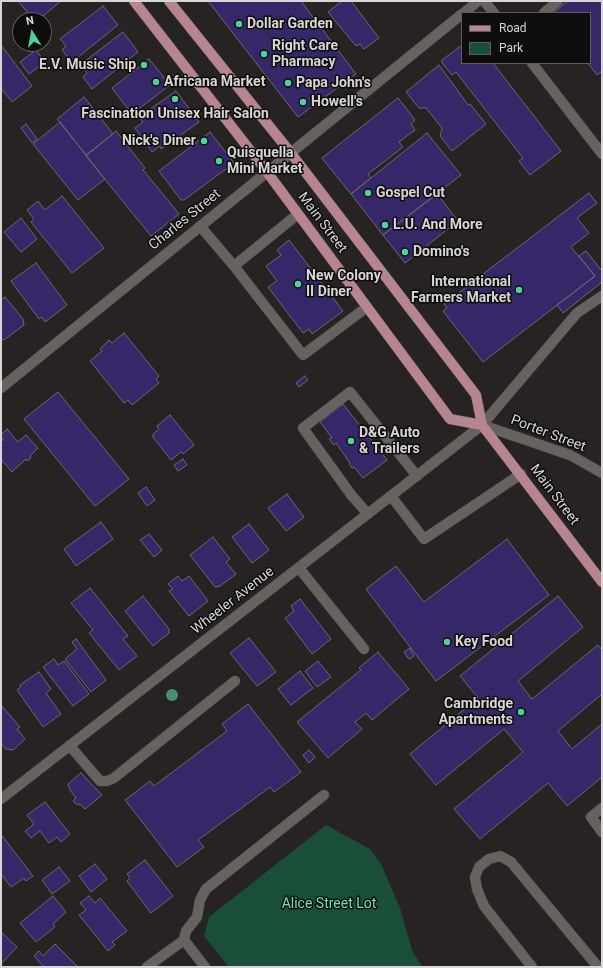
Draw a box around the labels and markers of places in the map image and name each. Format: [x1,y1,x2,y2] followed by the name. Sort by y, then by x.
[247,16,333,32] place label: Dollar Garden
[234,19,244,29] marker: Dollar Garden
[272,38,338,70] place label: Right Care Pharmacy
[259,49,269,59] marker: Right Care Pharmacy
[39,57,136,73] place label: E.V. Music Ship
[139,60,149,70] marker: E.V. Music Ship
[164,74,265,90] place label: Africana Market
[296,75,371,91] place label: Papa John's
[151,77,161,87] marker: Africana Market
[283,78,293,88] marker: Papa John's
[170,94,180,104] marker: Fascination Unisex Hair Salon
[311,94,363,110] place label: Howell's
[298,97,308,107] marker: Howell's
[81,106,269,122] place label: Fascination Unisex Hair Salon
[122,133,196,149] place label: Nick's Diner
[199,136,209,146] marker: Nick's Diner
[227,145,303,178] place label: Quisquella Mini Market
[214,156,224,166] marker: Quisquella Mini Market
[376,185,445,201] place label: Gospel Cut
[363,188,373,198] marker: Gospel Cut
[393,217,483,233] place label: L.U. And More
[380,220,390,230] marker: L.U. And More
[413,244,470,260] place label: Domino's
[400,247,410,257] marker: Domino's
[306,268,381,300] place label: New Colony II Diner
[411,274,511,306] place label: International Farmers Market
[293,279,303,289] marker: New Colony II Diner
[514,285,524,295] marker: International Farmers Market
[359,425,420,458] place label: D&G Auto & Trailers
[346,436,356,446] marker: D&G Auto & Trailers
[455,634,513,650] place label: Key Food
[442,637,452,647] marker: Key Food
[439,696,513,728] place label: Cambridge Apartments
[516,707,526,717] marker: Cambridge Apartments

